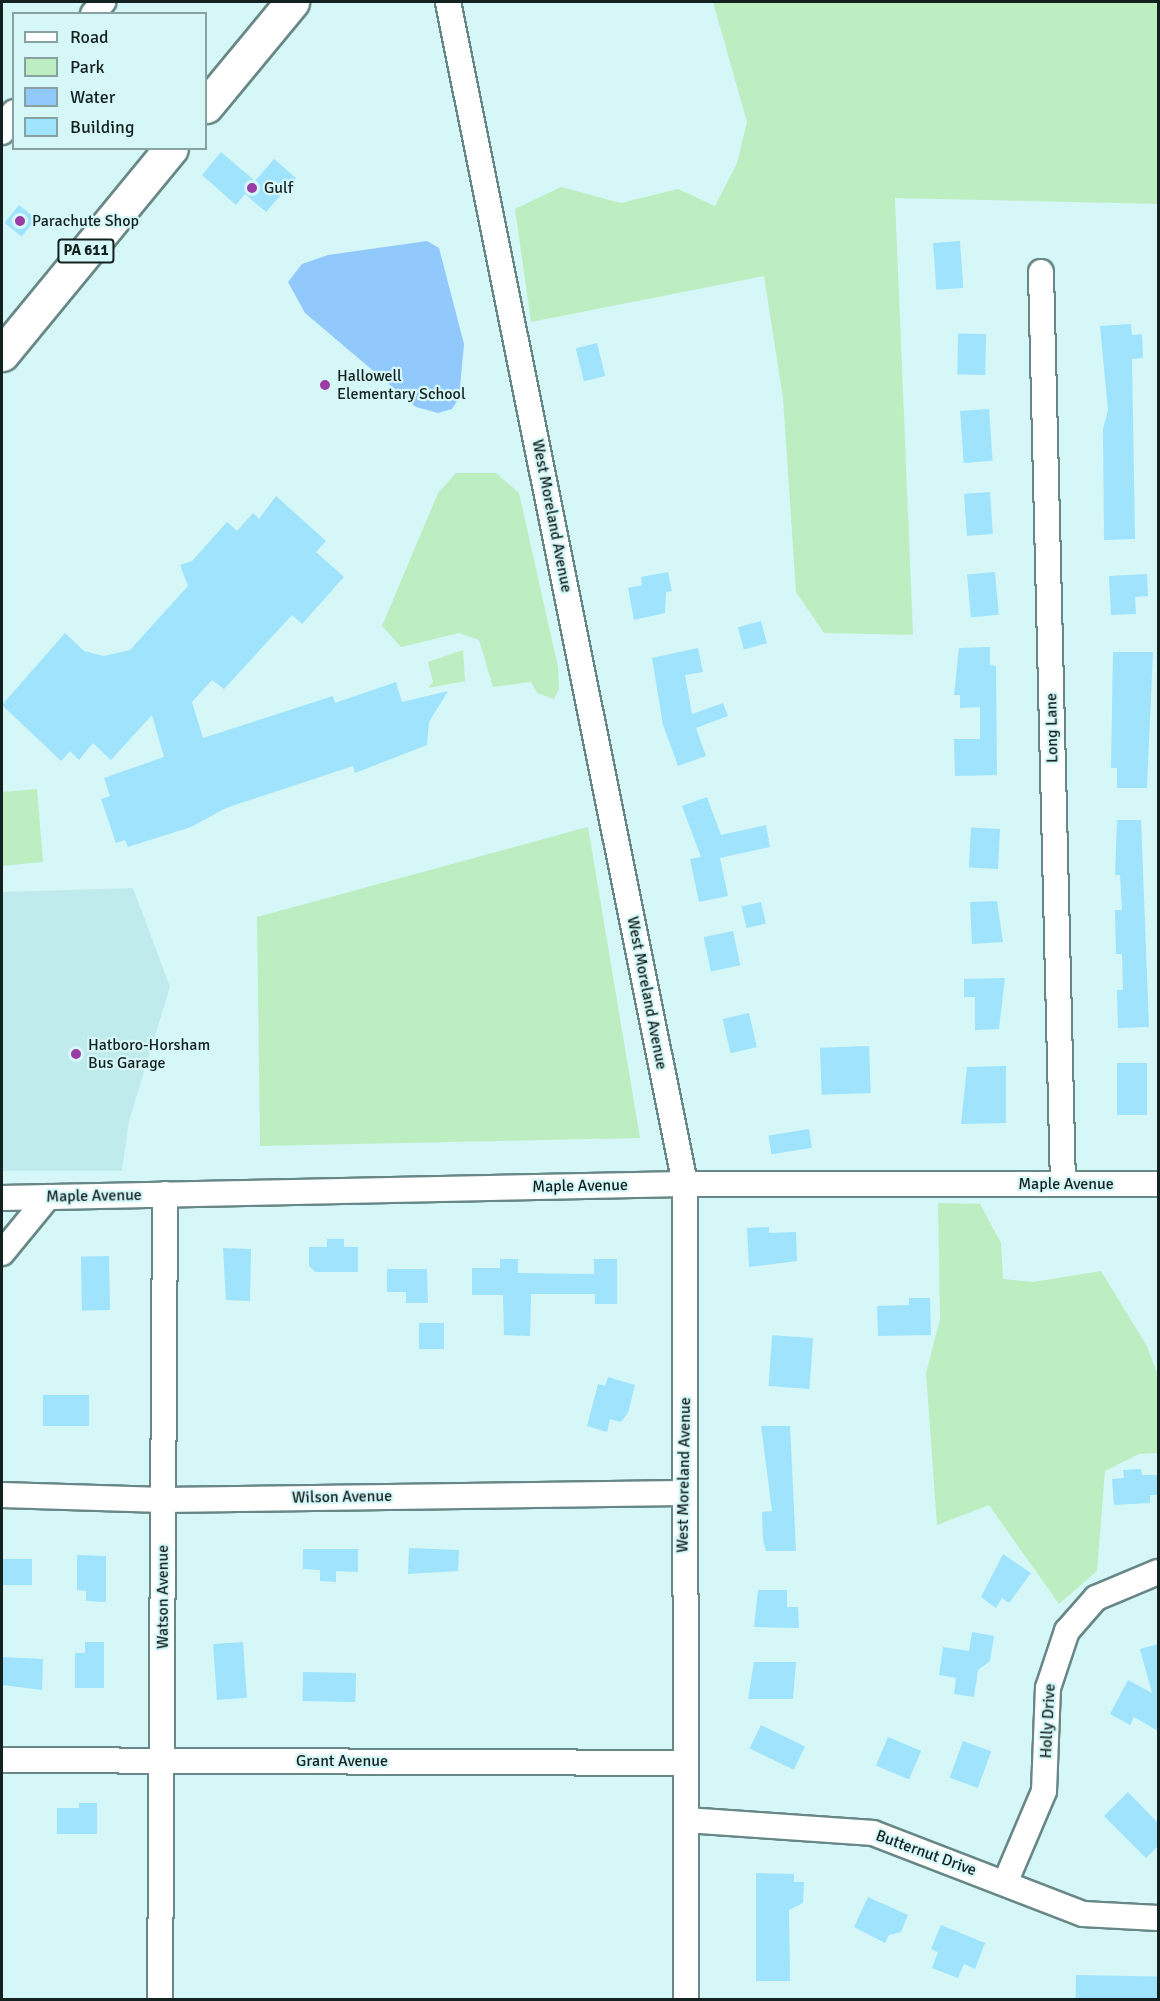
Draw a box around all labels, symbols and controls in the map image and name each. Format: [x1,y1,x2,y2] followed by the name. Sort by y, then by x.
[12,12,207,150] legend
[70,26,109,48] text: Road
[70,56,105,78] text: Park
[70,86,115,108] text: Water
[70,116,134,138] text: Building
[264,178,293,198] place label: Gulf
[245,181,259,195] marker: Gulf
[32,211,139,231] place label: Parachute Shop
[13,214,27,228] marker: Parachute Shop
[56,239,116,263] road number: PA 611
[337,366,466,404] place label: Hallowell Elementary School
[318,378,332,392] marker: Hallowell Elementary School
[528,438,576,594] street label: West Moreland Avenue
[1042,693,1062,763] street label: Long Lane
[623,915,671,1071] street label: West Moreland Avenue
[88,1035,210,1073] place label: Hatboro-Horsham Bus Garage
[69,1047,83,1061] marker: Hatboro-Horsham Bus Garage
[1018,1174,1114,1194] street label: Maple Avenue
[532,1176,628,1196] street label: Maple Avenue
[46,1186,142,1206] street label: Maple Avenue
[673,1397,695,1553] street label: West Moreland Avenue
[292,1487,392,1507] street label: Wilson Avenue
[153,1545,173,1649] street label: Watson Avenue
[1036,1683,1060,1759] street label: Holly Drive
[296,1751,388,1771] street label: Grant Avenue
[873,1826,979,1880] street label: Butternut Drive

